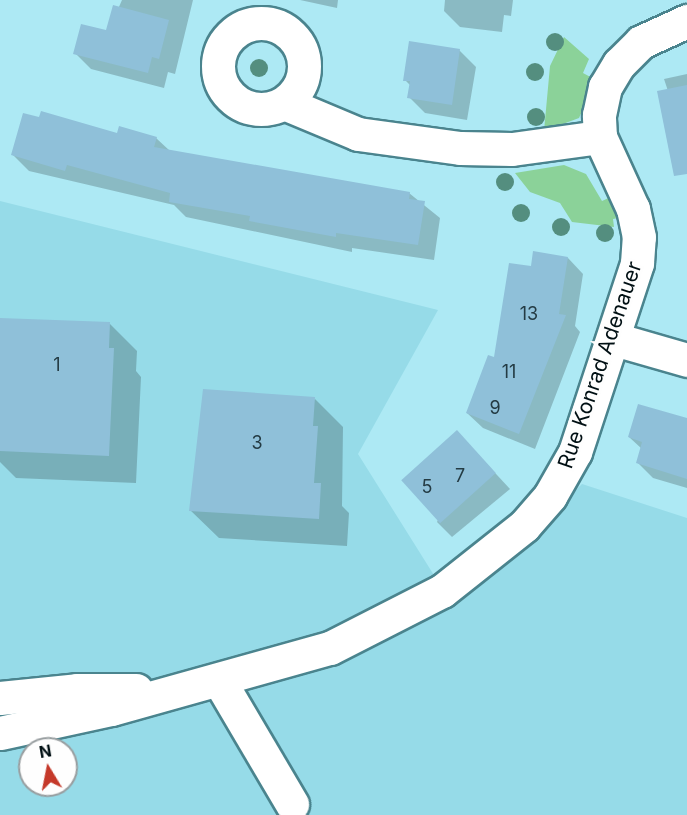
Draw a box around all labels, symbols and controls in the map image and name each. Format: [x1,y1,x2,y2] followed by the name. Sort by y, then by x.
[553,258,647,472] street label: Rue Konrad Adenauer
[520,303,538,325] house number: 13
[53,354,61,376] house number: 1
[502,361,516,383] house number: 11
[489,397,501,419] house number: 9
[251,432,263,454] house number: 3
[455,465,465,487] house number: 7
[422,476,432,498] house number: 5
[18,737,78,797] north arrow
[37,740,53,762] text: N

